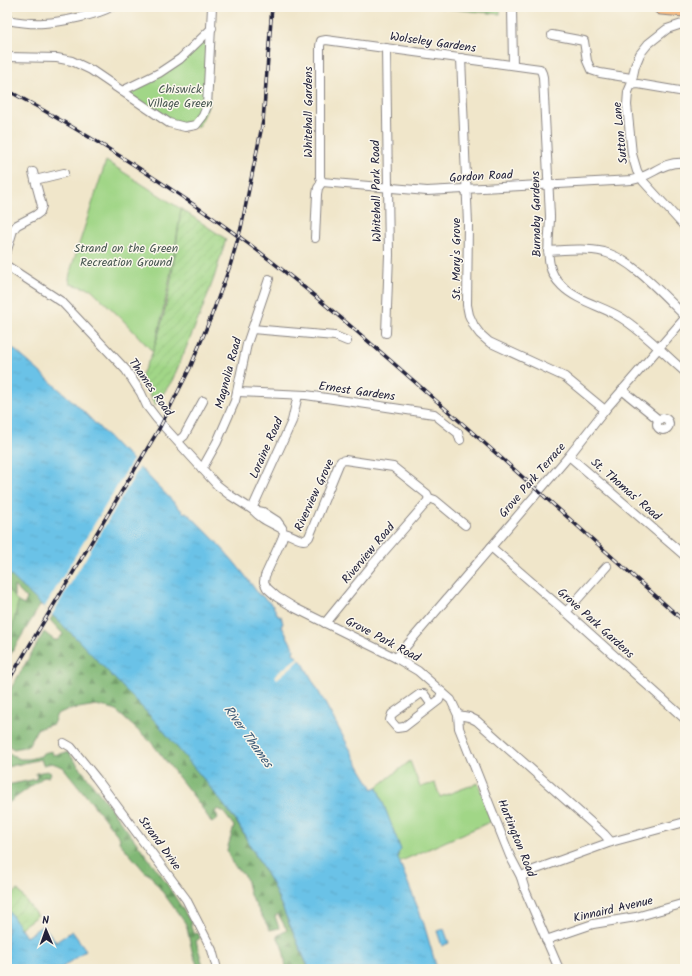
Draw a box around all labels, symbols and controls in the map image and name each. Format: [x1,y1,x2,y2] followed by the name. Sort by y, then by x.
[389,27,477,58] street label: Wolseley Gardens
[299,66,318,158] street label: Whitehall Gardens
[147,80,213,113] park label: Chiswick Village Green
[608,101,633,165] street label: Sutton Lane
[366,139,387,242] street label: Whitehall Park Road
[449,165,514,188] street label: Gordon Road
[526,171,547,257] street label: Burnaby Gardens
[447,217,466,300] street label: St. Mary's Grove
[74,239,178,272] park label: Strand on the Green Recreation Ground
[210,334,247,411] street label: Magnolia Road
[123,354,178,421] street label: Thames Road
[317,377,396,406] street label: Ernest Gardens
[245,414,289,482] street label: Loraine Road
[494,438,571,522] street label: Grove Park Terrace
[586,453,666,526] street label: St. Thomas' Road
[289,455,340,534] street label: Riverview Grove
[337,518,400,588] street label: Riverview Road
[553,583,639,663] street label: Grove Park Gardens
[342,612,425,668] street label: Grove Park Road
[218,701,279,774] water label: River Thames
[492,796,541,881] street label: Hartington Road
[133,812,186,875] street label: Strand Drive
[571,891,655,928] street label: Kinnaird Avenue
[26,910,66,950] north arrow
[42,912,50,930] text: N

